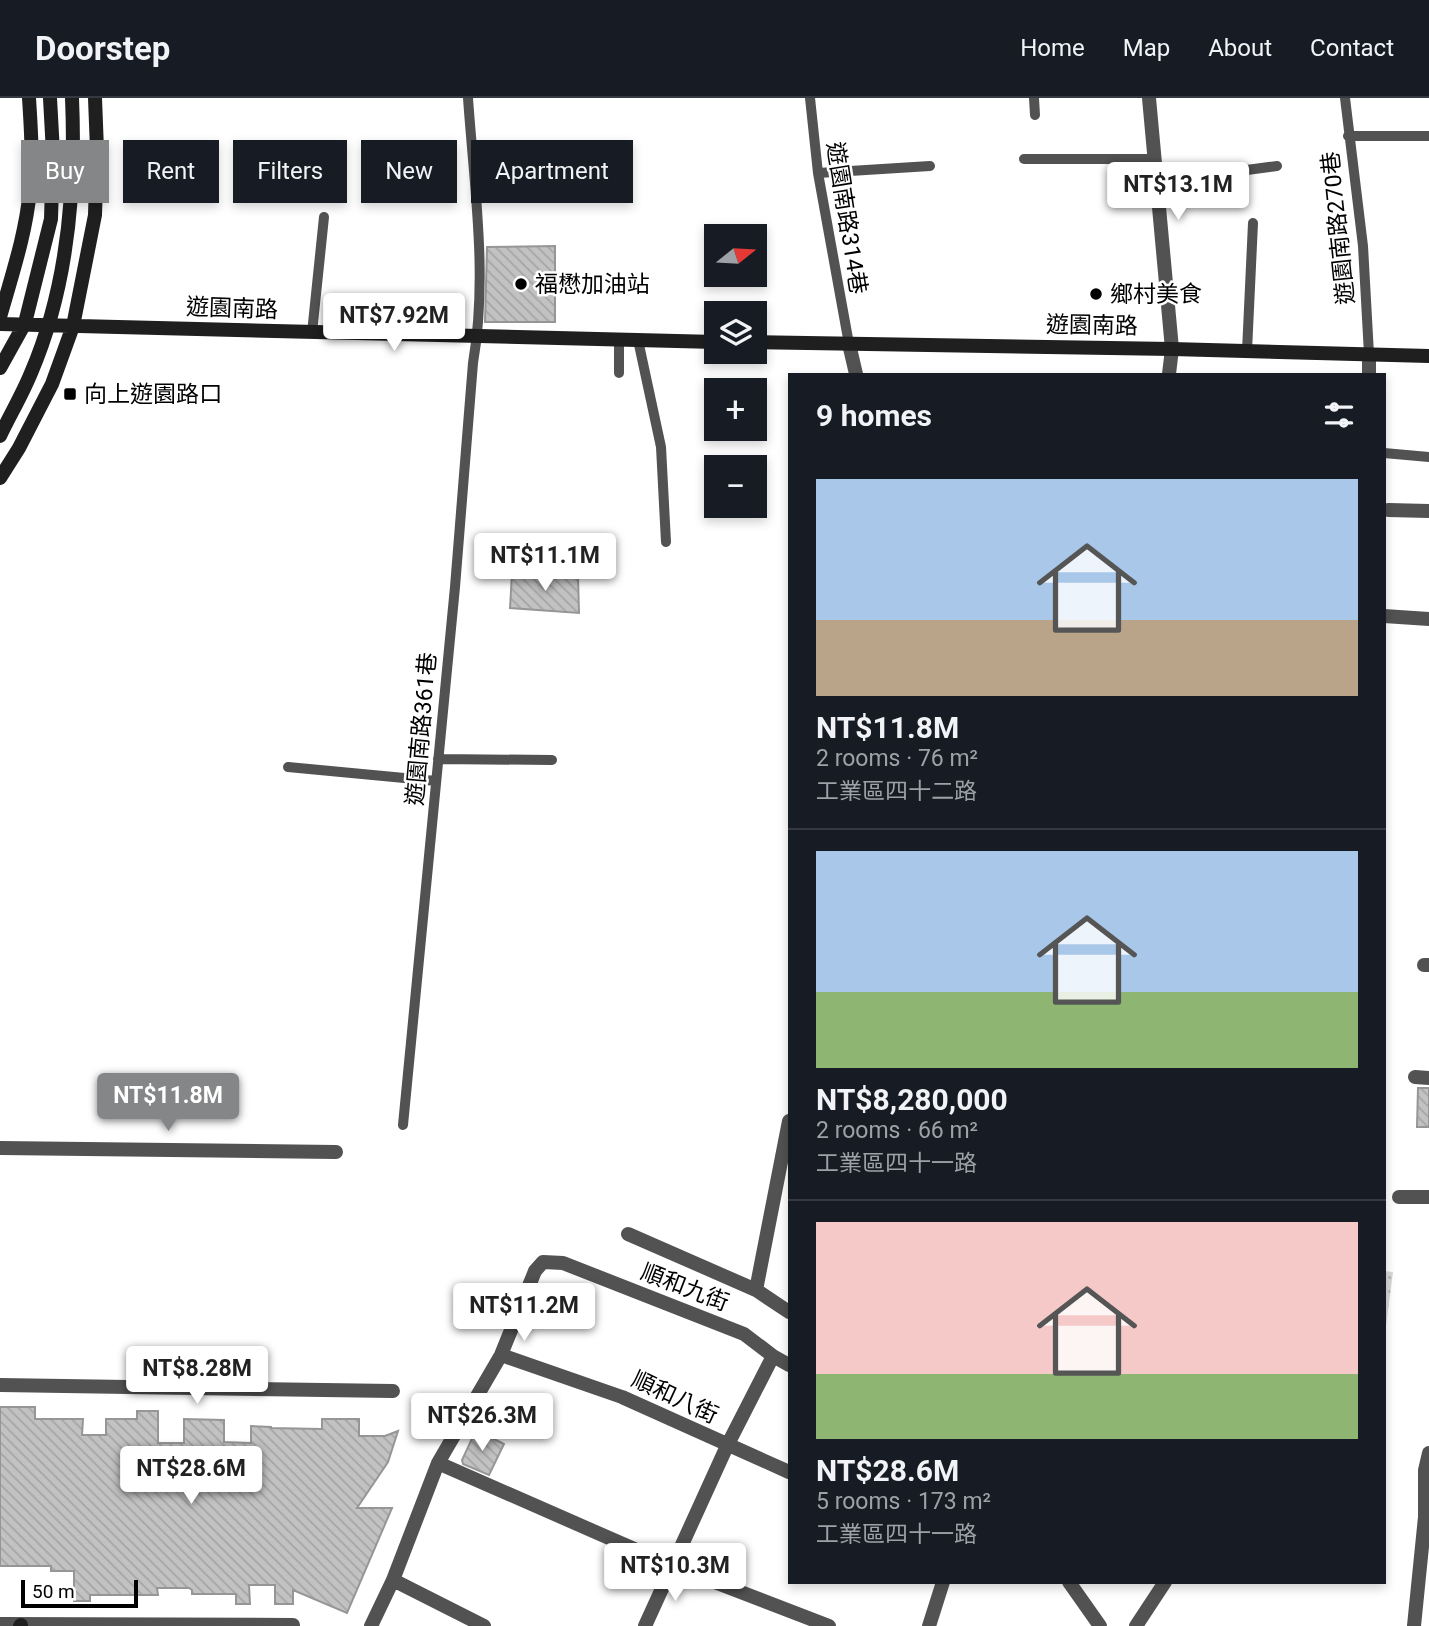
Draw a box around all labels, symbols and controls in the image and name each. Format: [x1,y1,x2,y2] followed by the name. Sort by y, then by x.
[35,29,170,68] text: Doorstep
[1020,34,1085,62] text: Home
[1123,34,1170,62] text: Map
[1208,34,1272,62] text: About
[1310,34,1394,62] text: Contact
[21,140,109,203] chip: Buy
[123,140,219,203] chip: Rent
[233,140,347,203] chip: Filters
[361,140,457,203] chip: New
[471,140,633,203] chip: Apartment
[821,140,872,296] street label: 遊園南路314巷
[1317,150,1360,306] street label: 遊園南路270巷
[1106,162,1250,222] pin: NT$13.1M
[1123,171,1233,198] text: NT$13.1M
[704,224,766,287] north arrow
[704,224,767,518] map controls
[535,271,650,298] place label: 福懋加油站
[513,276,529,292] marker: 福懋加油站
[1110,281,1202,308] place label: 鄉村美食
[1088,286,1104,302] marker: 鄉村美食
[186,293,278,324] street label: 遊園南路
[322,294,466,353] pin: NT$7.92M
[704,301,767,364] button: layers
[339,302,449,329] text: NT$7.92M
[1046,311,1138,340] street label: 遊園南路
[704,378,767,441] button: +
[84,381,222,408] place label: 向上遊園路口
[62,386,78,402] marker: 向上遊園路口
[1320,396,1358,434] icon: filters
[816,398,932,433] text: 9 homes
[704,455,767,518] button: −
[1024,525,1150,651] icon: home
[473,533,617,593] pin: NT$11.1M
[490,542,600,569] text: NT$11.1M
[401,651,442,807] street label: 遊園南路361巷
[816,710,959,745] text: NT$11.8M
[816,745,978,772] text: 2 rooms · 76 m²
[816,778,977,805] text: 工業區四十二路
[1024,897,1150,1023] icon: home
[96,1074,240,1133] pin: NT$11.8M
[113,1082,223,1109] text: NT$11.8M
[816,1082,1008,1117] text: NT$8,280,000
[816,1117,978,1144] text: 2 rooms · 66 m²
[816,1150,977,1177] text: 工業區四十一路
[637,1258,733,1317] street label: 順和九街
[1024,1268,1150,1394] icon: home
[452,1284,596,1343] pin: NT$11.2M
[469,1292,579,1319] text: NT$11.2M
[125,1346,269,1406] pin: NT$8.28M
[142,1355,252,1382] text: NT$8.28M
[627,1366,722,1429] street label: 順和八街
[410,1394,554,1453] pin: NT$26.3M
[427,1402,537,1429] text: NT$26.3M
[119,1446,263,1506] pin: NT$28.6M
[816,1453,959,1488] text: NT$28.6M
[136,1455,246,1482] text: NT$28.6M
[816,1488,991,1515] text: 5 rooms · 173 m²
[816,1521,977,1548] text: 工業區四十一路
[603,1544,747,1603] pin: NT$10.3M
[620,1552,730,1579] text: NT$10.3M
[21,1577,138,1609] scale bar
[32,1580,75,1603] text: 50 m

